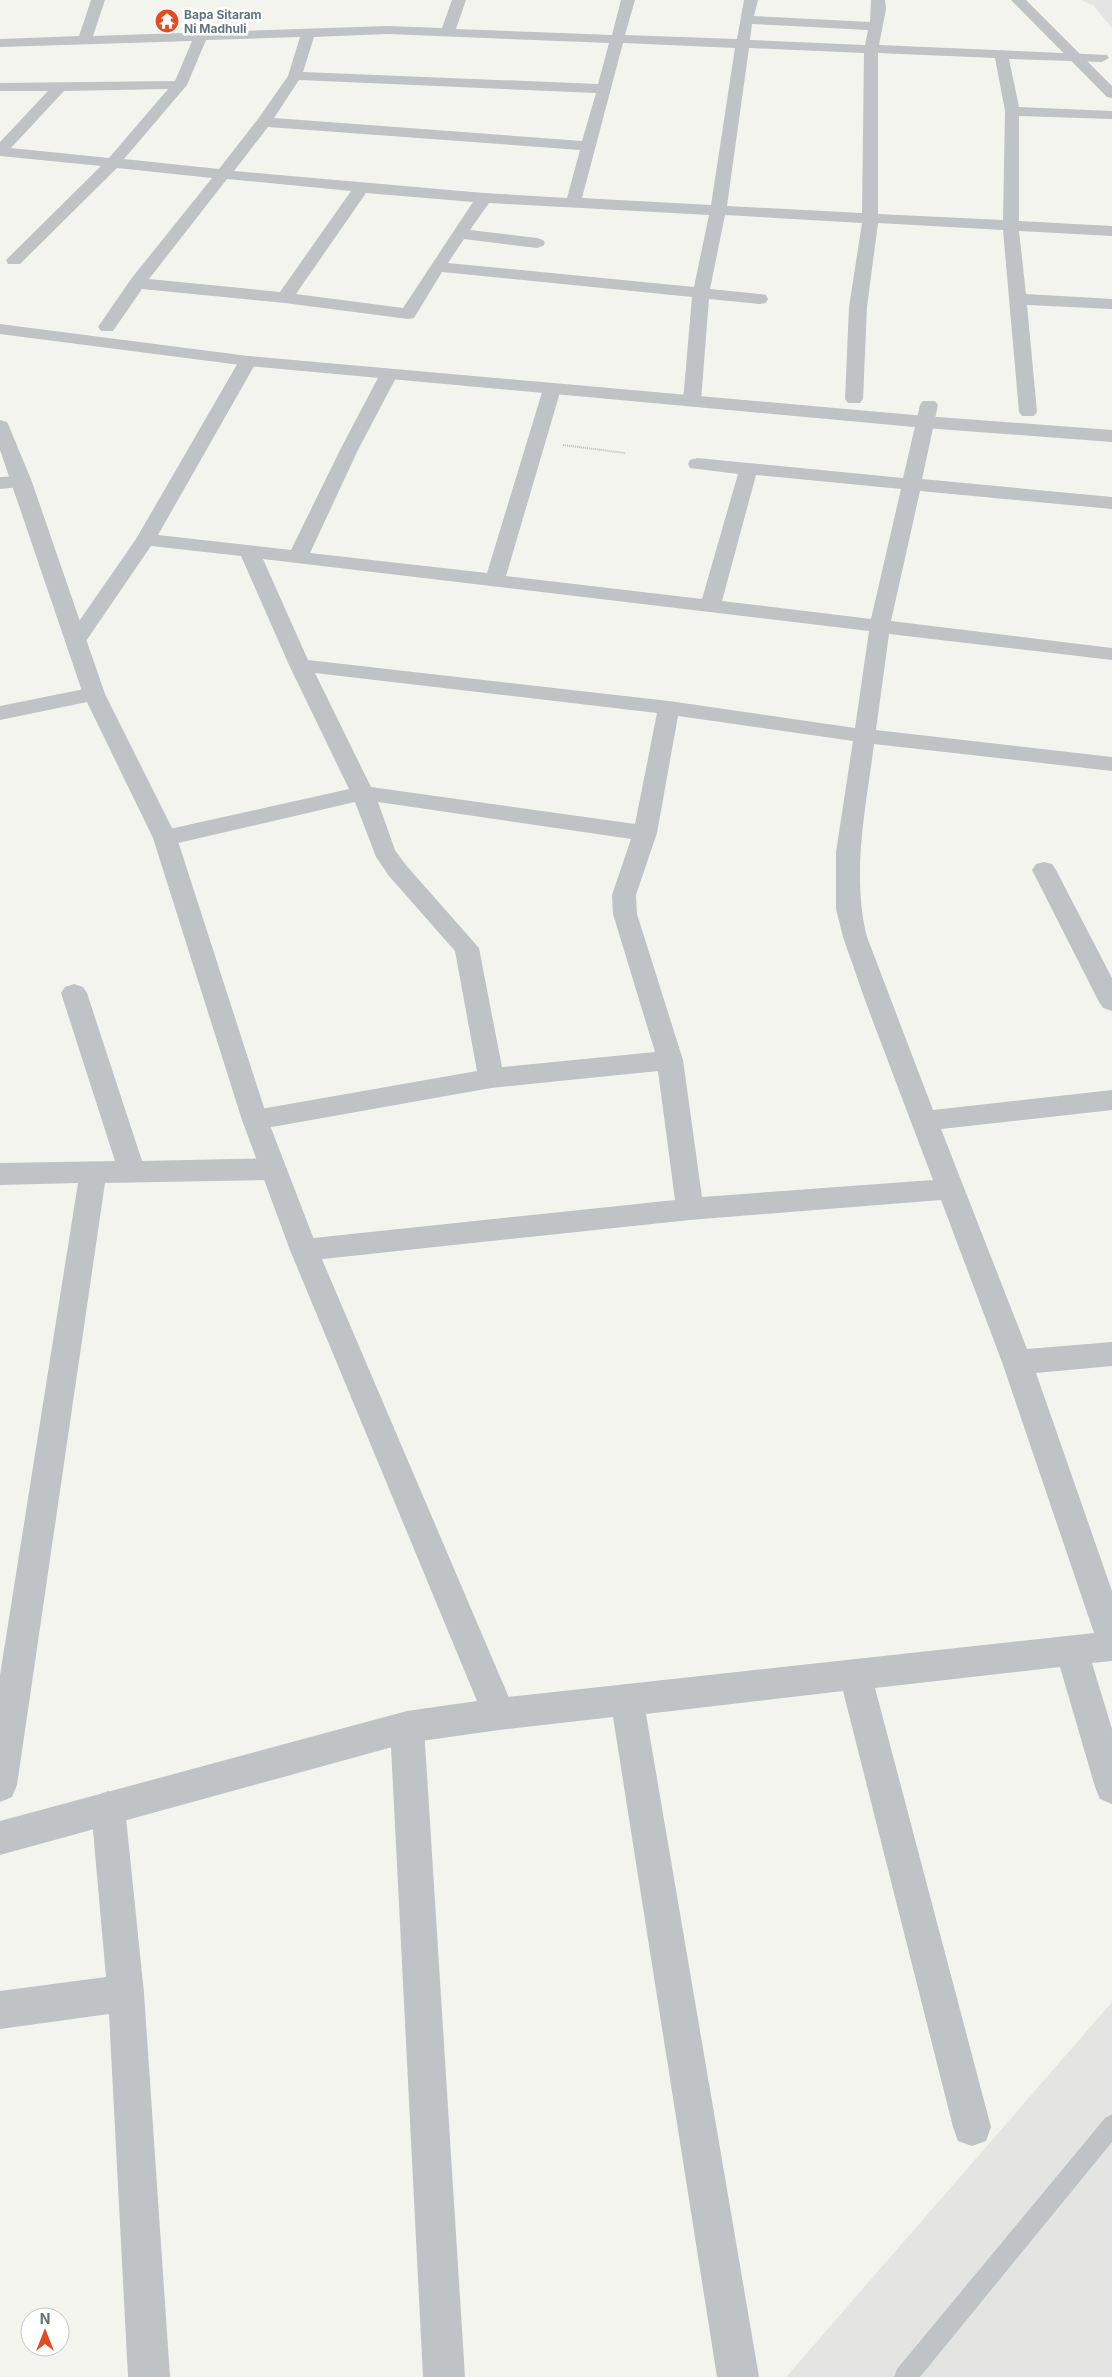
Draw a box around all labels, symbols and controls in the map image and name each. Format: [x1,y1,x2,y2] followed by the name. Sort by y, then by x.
[184,7,262,36] place label: Bapa Sitaram Ni Madhuli
[154,8,180,34] temple icon: Bapa Sitaram Ni Madhuli
[20,2307,70,2357] north arrow
[40,2310,50,2327] text: N

